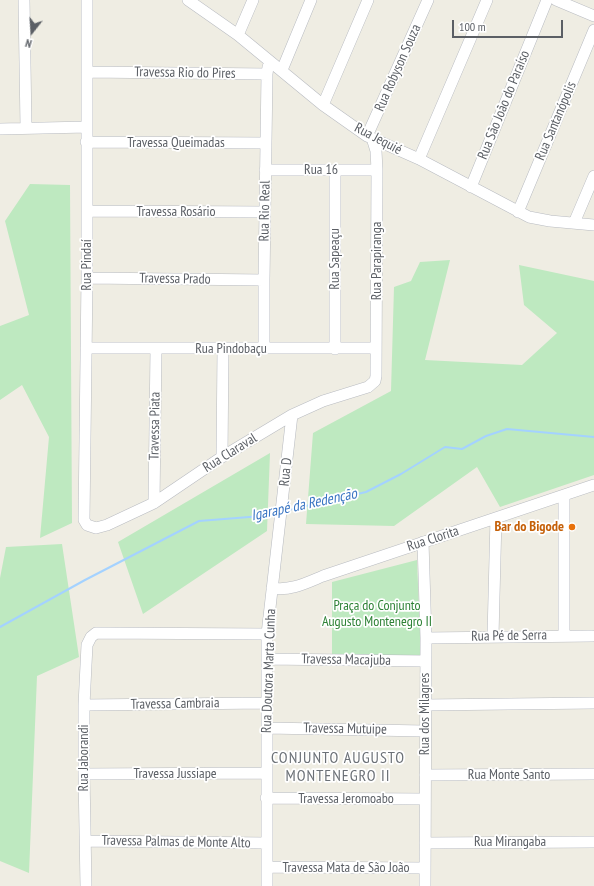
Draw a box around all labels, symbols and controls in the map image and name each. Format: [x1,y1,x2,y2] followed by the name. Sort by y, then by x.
[12,12,52,52] north arrow
[454,12,565,38] scale bar
[459,19,486,34] text: 100 m
[371,22,425,114] street label: Rua Robyson Souza
[24,36,33,51] text: N
[475,48,533,162] street label: Rua São João do Paraíso
[134,64,236,82] street label: Travessa Rio do Pires
[532,79,580,163] street label: Rua Santanópolis
[351,120,405,158] street label: Rua Jequié
[127,135,225,151] street label: Travessa Queimadas
[304,162,338,178] street label: Rua 16
[256,180,274,242] street label: Rua Rio Real
[136,204,216,220] street label: Travessa Rosário
[369,222,385,300] street label: Rua Parapiranga
[327,228,343,290] street label: Rua Sapeaçu
[79,239,95,291] street label: Rua Pindaí
[139,270,211,288] street label: Travessa Prado
[195,341,267,357] street label: Rua Pindobaçu
[146,392,164,460] street label: Travessa Piata
[200,430,260,476] street label: Rua Claraval
[276,457,296,487] street label: Rua D
[250,485,358,525] water label: Igarapé da Redenção
[494,519,564,535] place label: Bar do Bigode
[567,522,577,532] marker: Bar do Bigode
[405,523,461,555] street label: Rua Clorita
[322,598,432,630] park label: Praça do Conjunto Augusto Montenegro II
[258,609,280,733] street label: Rua Doutora Marta Cunha
[471,627,547,645] street label: Rua Pé de Serra
[301,651,391,669] street label: Travessa Macajuba
[417,673,433,755] street label: Rua dos Milagres
[130,695,220,713] street label: Travessa Cambraia
[303,720,387,738] street label: Travessa Mutuipe
[76,724,92,792] street label: Rua Jaborandi
[271,748,405,786] district label: CONJUNTO AUGUSTO MONTENEGRO II
[133,766,217,782] street label: Travessa Jussiape
[468,767,550,783] street label: Rua Monte Santo
[298,791,394,807] street label: Travessa Jeromoabo
[101,832,251,852] street label: Travessa Palmas de Monte Alto
[474,834,546,850] street label: Rua Mirangaba
[282,860,410,876] street label: Travessa Mata de São João

